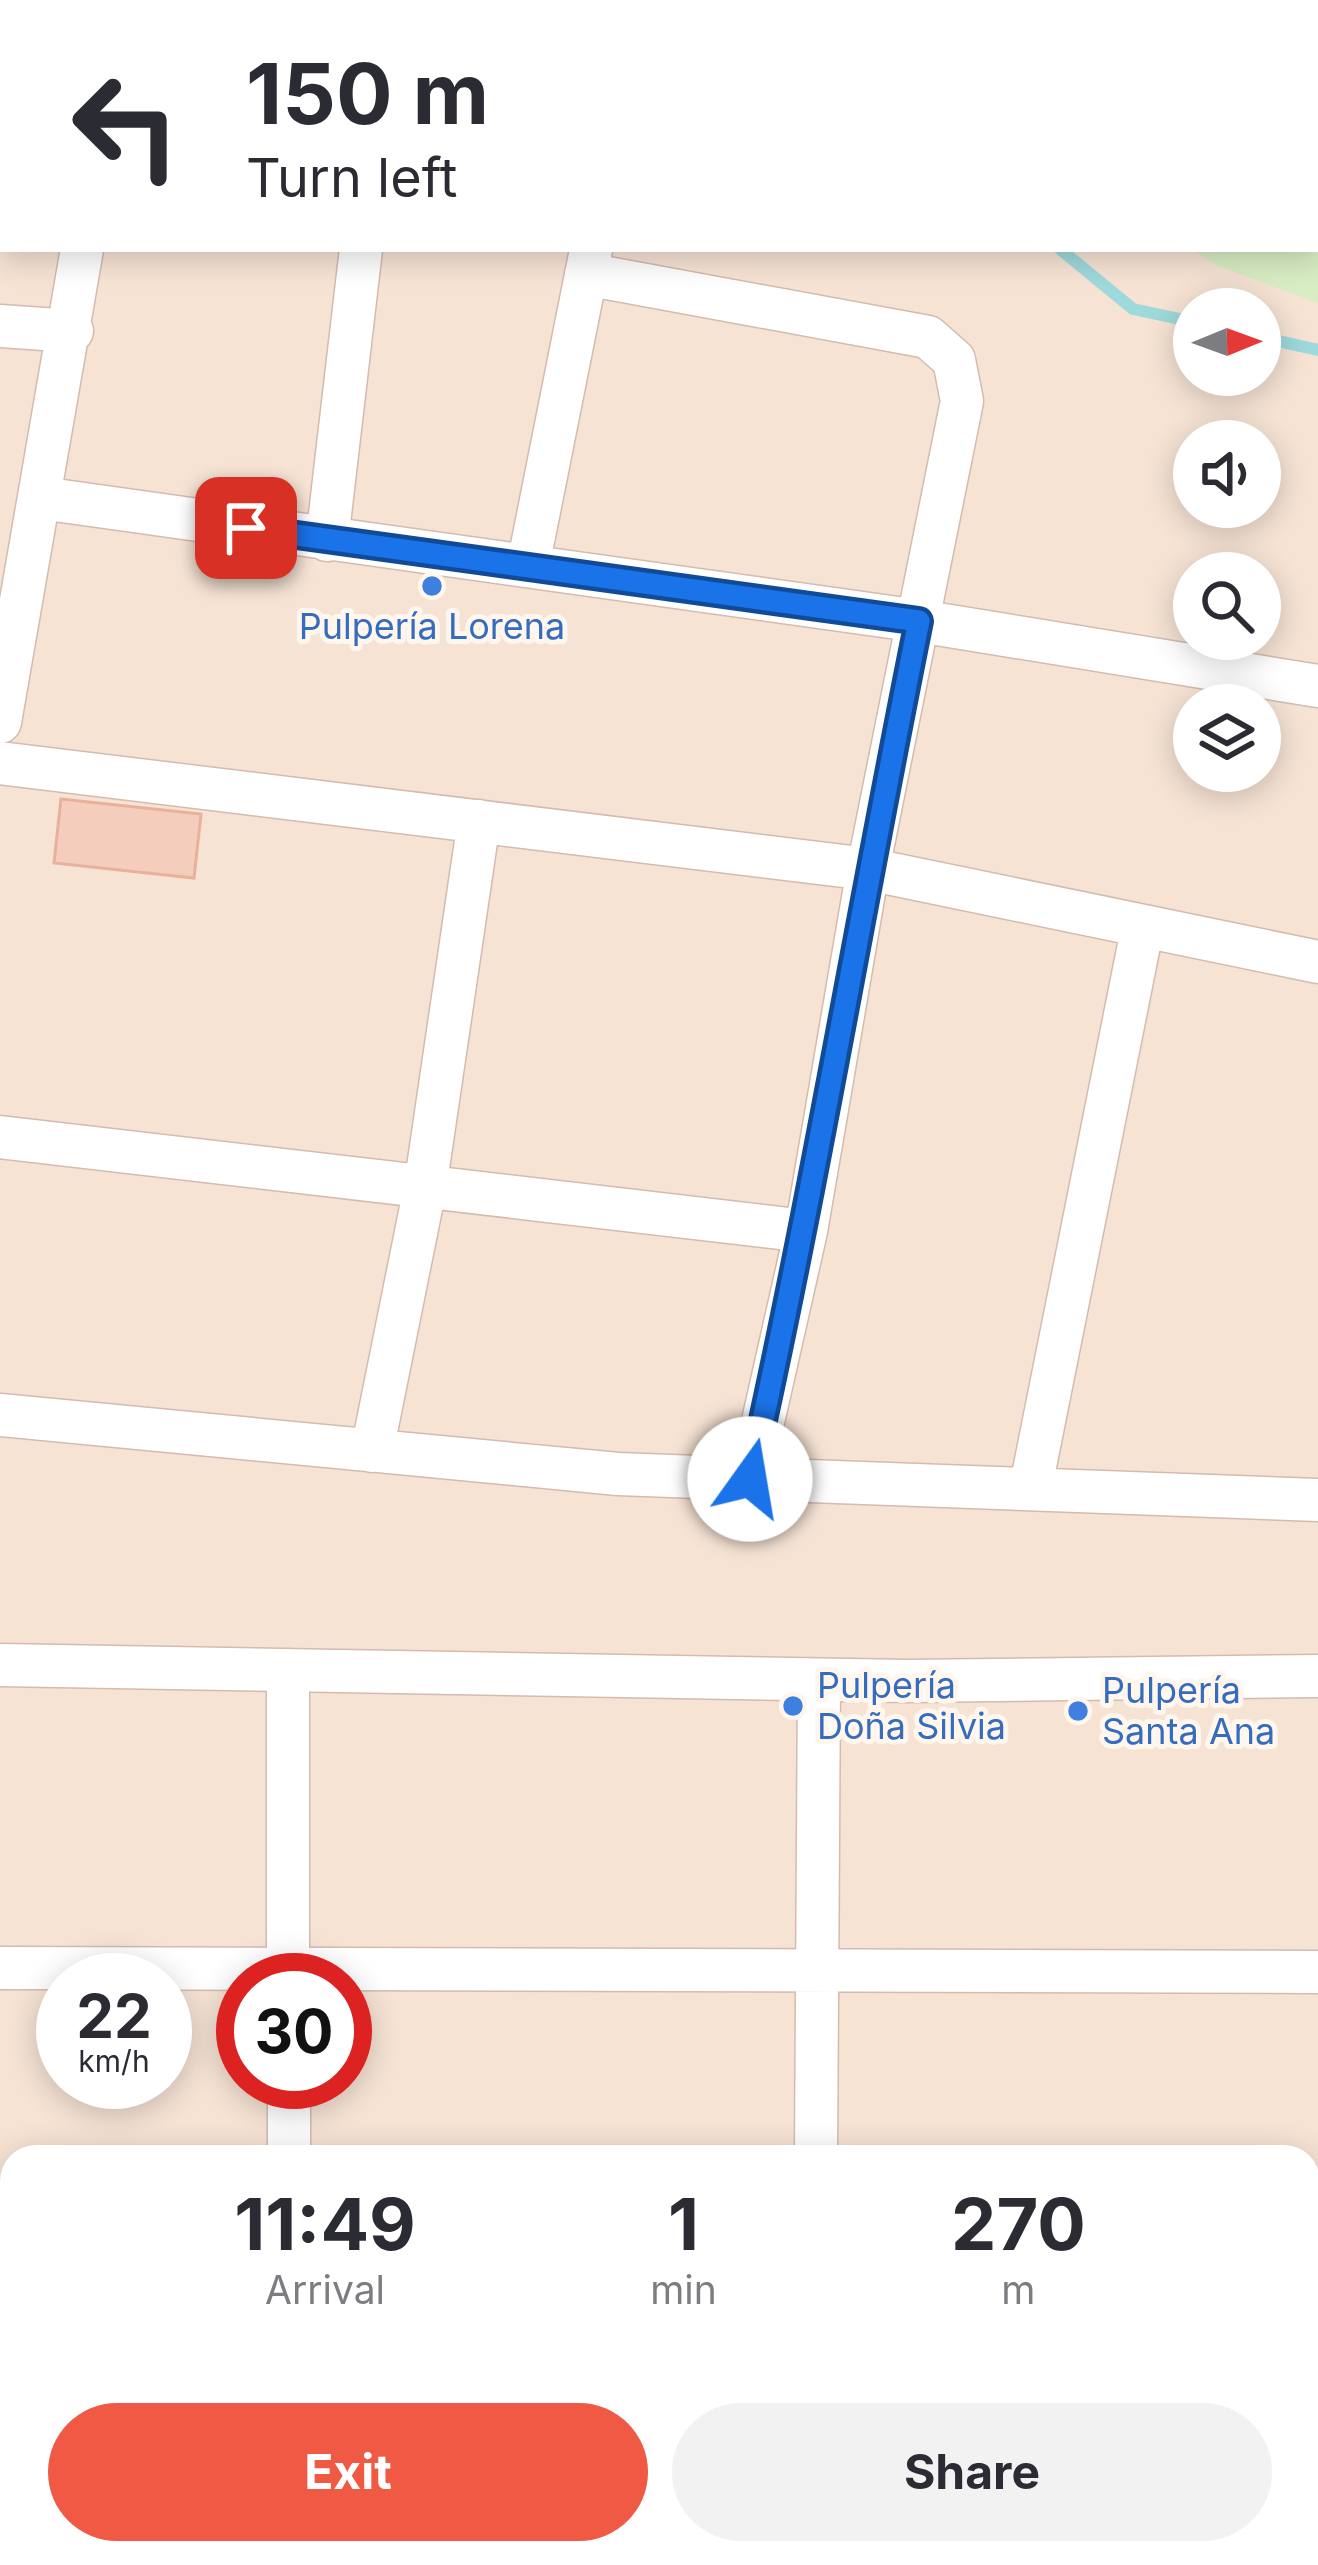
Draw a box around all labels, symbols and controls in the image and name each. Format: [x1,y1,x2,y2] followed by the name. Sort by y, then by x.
[246,43,489,144] text: 150 m
[48,48,204,204] icon: left
[246,145,457,210] text: Turn left
[1173,288,1281,396] north arrow
[1173,288,1281,792] map controls
[1173,420,1281,528] button: sound
[195,477,297,579] pin
[213,495,279,561] icon: arrive
[1173,552,1281,660] button: search
[419,573,445,599] marker: Pulpería Lorena
[299,604,565,648] place label: Pulpería Lorena
[1173,684,1281,792] button: layers
[687,1416,813,1542] position arrow
[817,1663,1006,1748] place label: Pulpería Doña Silvia
[1102,1668,1275,1753] place label: Pulpería Santa Ana
[780,1693,806,1719] marker: Pulpería Doña Silvia
[1065,1698,1091,1724] marker: Pulpería Santa Ana
[216,1953,372,2109] speed limit sign: 30
[76,1980,152,2052] text: 22
[78,2043,150,2079] text: km/h
[234,2180,416,2267] text: 11:49
[668,2180,699,2267] text: 1
[951,2180,1086,2267] text: 270
[265,2266,385,2313] text: Arrival
[650,2266,717,2313] text: min
[1001,2266,1035,2313] text: m
[48,2403,648,2541] button: Exit
[672,2403,1272,2541] button: Share

